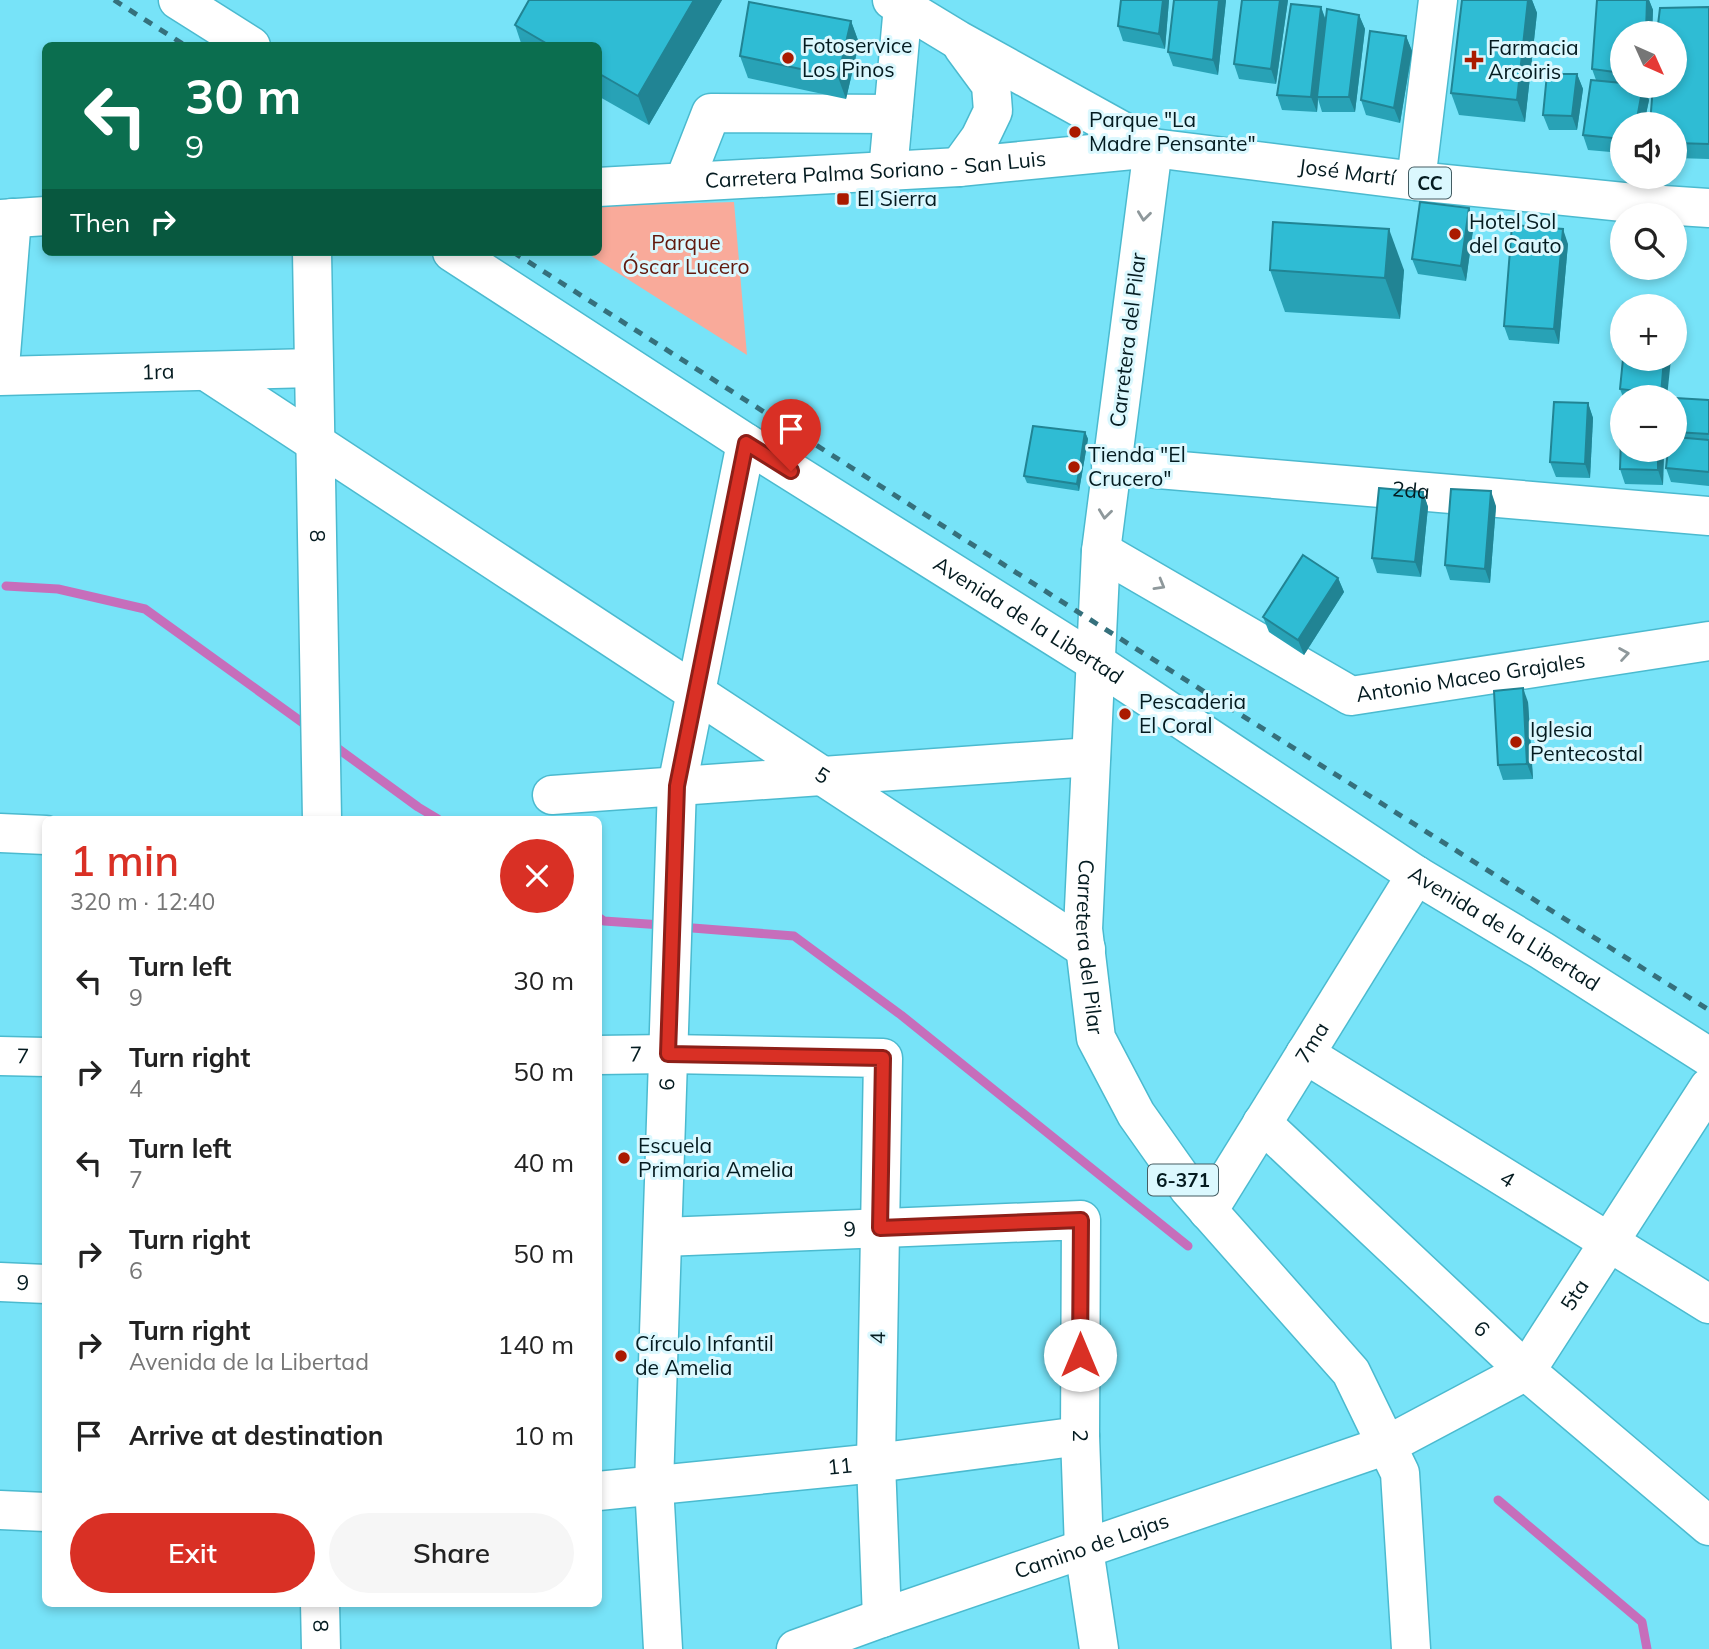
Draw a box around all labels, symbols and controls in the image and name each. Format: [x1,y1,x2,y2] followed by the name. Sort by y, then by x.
[1610,21,1687,98] north arrow
[1610,21,1687,462] map controls
[802,32,912,82] place label: Fotoservice Los Pinos
[1488,34,1579,84] place label: Farmacia Arcoiris
[780,50,796,66] marker: Fotoservice Los Pinos
[1466,52,1482,68] marker: Farmacia Arcoiris
[185,65,301,126] text: 30 m
[70,70,161,161] icon: left
[1089,106,1256,156] place label: Parque "La Madre Pensante"
[1610,112,1687,189] button: sound
[1067,124,1083,140] marker: Parque "La Madre Pensante"
[185,126,204,166] text: 9
[704,145,1047,193] street label: Carretera Palma Soriano - San Luis
[1297,152,1398,190] street label: José Martí
[1409,168,1451,198] road number: CC
[857,185,937,211] place label: El Sierra
[835,191,851,207] marker: El Sierra
[144,203,182,241] icon: right
[1610,203,1687,280] button: search
[70,206,130,239] text: Then
[1469,208,1561,258] place label: Hotel Sol del Cauto
[1136,210,1151,222] one-way arrow
[1447,226,1463,242] marker: Hotel Sol del Cauto
[622,229,750,279] park label: Parque Óscar Lucero
[1103,251,1151,429] street label: Carretera del Pilar
[1610,294,1687,371] button: +
[141,358,175,384] street label: 1ra
[1610,385,1687,462] button: −
[761,399,821,471] pin
[772,410,810,448] icon: arrive
[1088,441,1186,491] place label: Tienda "El Crucero"
[1066,459,1082,475] marker: Tienda "El Crucero"
[1391,475,1431,504] street label: 2da
[1098,508,1113,520] one-way arrow
[305,529,331,542] street label: 8
[929,550,1129,689] street label: Avenida de la Libertad
[1152,577,1165,590] one-way arrow
[1354,646,1587,707] street label: Antonio Maceo Grajales
[1618,647,1630,662] one-way arrow
[1139,688,1246,738] place label: Pescaderia El Coral
[1117,706,1133,722] marker: Pescaderia El Coral
[1530,716,1643,766] place label: Iglesia Pentecostal
[1508,734,1524,750] marker: Iglesia Pentecostal
[810,760,835,789] street label: 5
[70,834,179,887] text: 1 min
[500,839,574,913] button: close
[1071,859,1110,1036] street label: Carretera del Pilar
[1404,860,1605,996] street label: Avenida de la Libertad
[70,887,215,916] text: 320 m · 12:40
[129,950,231,983] text: Turn left
[70,962,108,1000] icon: left
[513,964,574,997] text: 30 m
[129,983,143,1012] text: 9
[1289,1017,1334,1068] street label: 7ma
[629,1040,642,1067] street label: 7
[129,1041,250,1074] text: Turn right
[16,1042,30,1069] street label: 7
[70,1053,108,1091] icon: right
[513,1055,574,1088] text: 50 m
[129,1074,143,1103] text: 4
[653,1078,679,1091] street label: 6
[129,1132,231,1165] text: Turn left
[638,1132,794,1182] place label: Escuela Primaria Amelia
[70,1144,108,1182] icon: left
[513,1146,574,1179] text: 40 m
[616,1150,632,1166] marker: Escuela Primaria Amelia
[1148,1164,1218,1196] road number: 6-371
[1496,1164,1520,1193] street label: 4
[129,1165,143,1194] text: 7
[843,1215,857,1242] street label: 9
[129,1223,250,1256] text: Turn right
[70,1235,108,1273] icon: right
[513,1237,574,1270] text: 50 m
[129,1256,143,1285] text: 6
[16,1269,30,1295] street label: 9
[1554,1274,1594,1315] street label: 5ta
[129,1314,250,1347] text: Turn right
[1469,1315,1496,1342] street label: 6
[1043,1318,1117,1392] position arrow
[70,1326,108,1364] icon: right
[498,1328,574,1361] text: 140 m
[635,1330,774,1380] place label: Círculo Infantil de Amelia
[864,1331,890,1345] street label: 4
[129,1347,369,1376] text: Avenida de la Libertad
[613,1348,629,1364] marker: Círculo Infantil de Amelia
[70,1417,108,1455] icon: arrive
[129,1419,384,1452] text: Arrive at destination
[513,1419,574,1452] text: 10 m
[1068,1429,1094,1442] street label: 2
[826,1451,854,1480] street label: 11
[1011,1507,1172,1584] street label: Camino de Lajas
[70,1513,315,1593] button: Exit
[329,1513,574,1593] button: Share
[308,1619,335,1633] street label: 8

